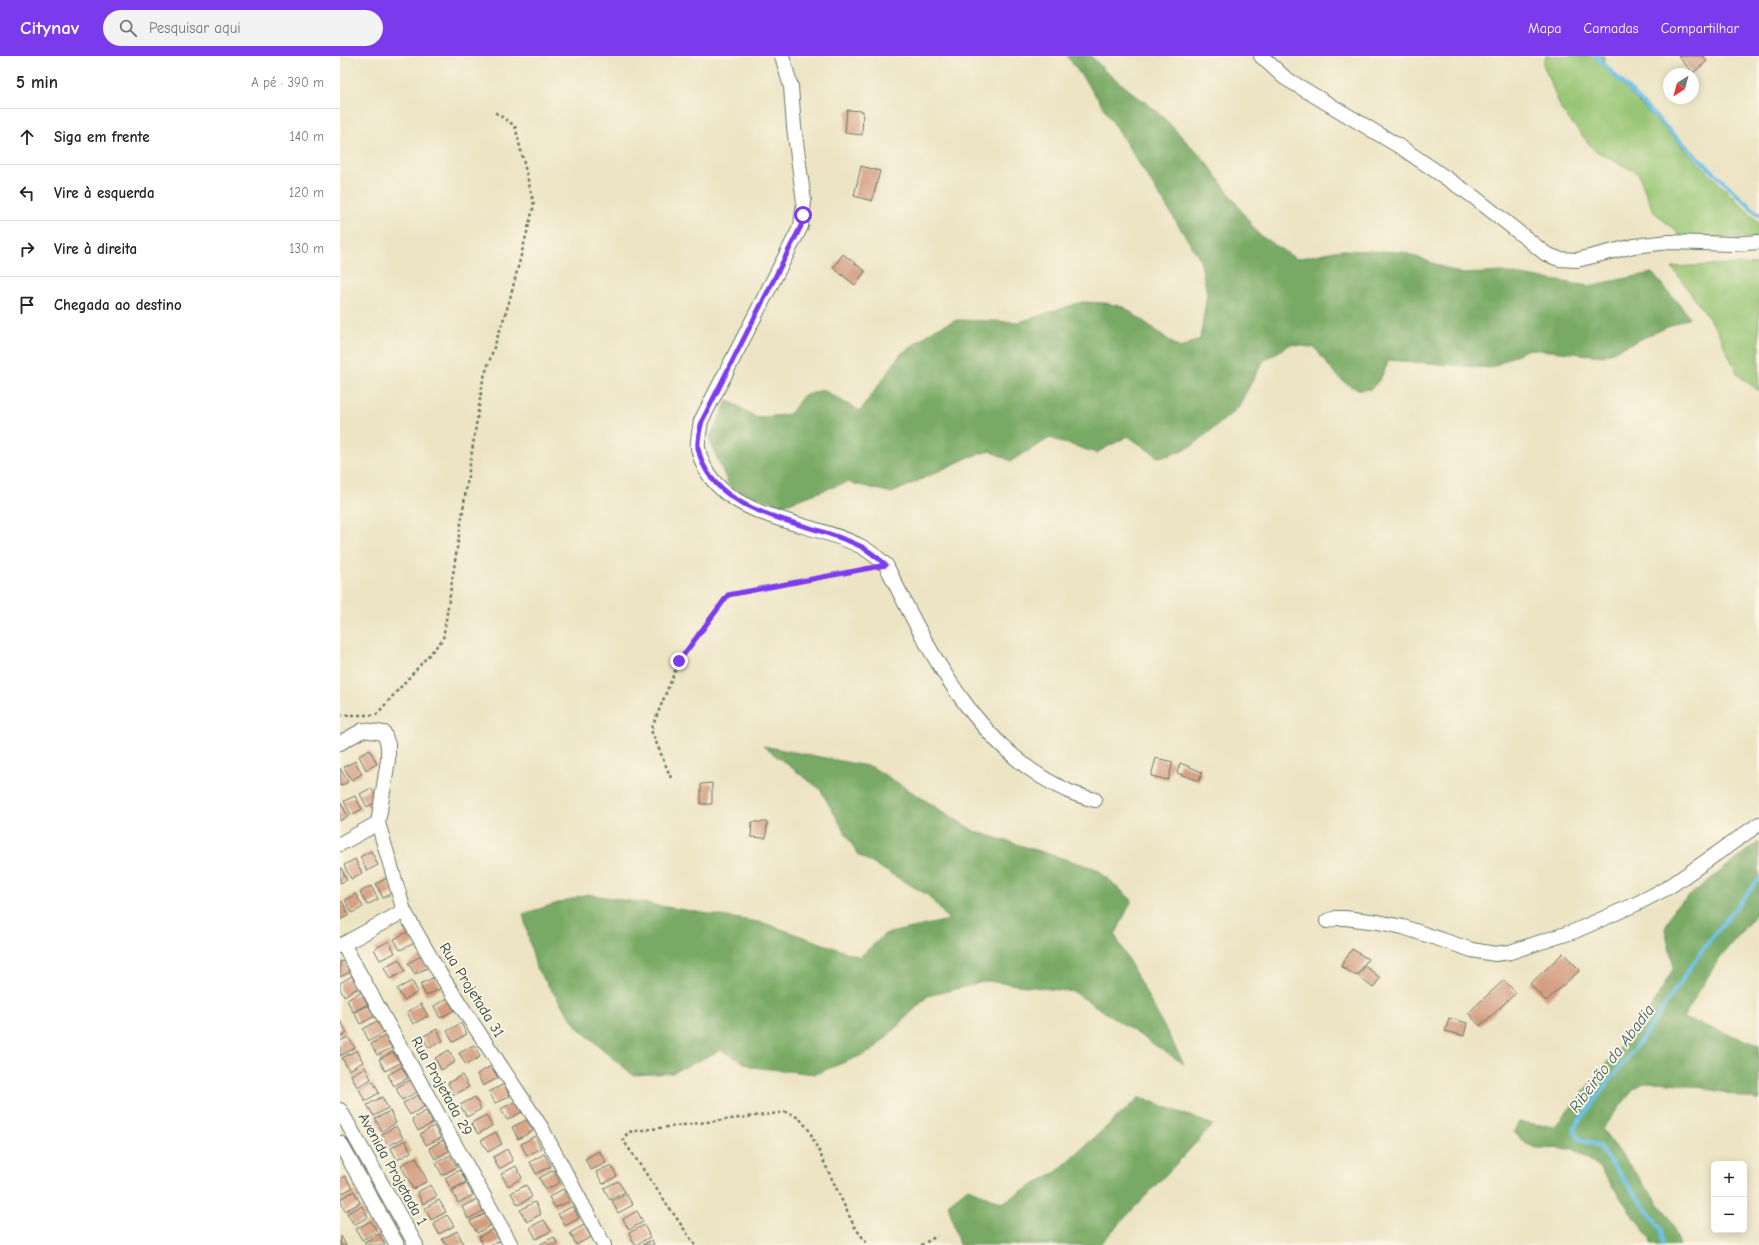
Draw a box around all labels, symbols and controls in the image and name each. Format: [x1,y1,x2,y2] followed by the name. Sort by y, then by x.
[103,10,383,46] search box
[20,17,79,39] text: Citynav
[117,17,139,39] icon: search
[149,19,241,37] text: Pesquisar aqui
[1528,20,1562,37] text: Mapa
[1584,20,1639,37] text: Camadas
[1661,20,1739,37] text: Compartilhar
[1663,68,1699,104] north arrow
[16,73,58,92] text: 5 min
[251,75,324,90] text: A pé · 390 m
[16,126,38,148] icon: ahead
[54,128,150,146] text: Siga em frente
[290,129,324,144] text: 140 m
[16,182,38,204] icon: left
[54,184,155,202] text: Vire à esquerda
[289,185,324,200] text: 120 m
[794,206,812,224] route start
[16,238,38,260] icon: right
[54,240,137,258] text: Vire à direita
[289,241,324,256] text: 130 m
[16,294,38,316] icon: arrive
[54,296,182,314] text: Chegada ao destino
[670,652,688,670] route end
[436,939,508,1041] street label: Rua Projetada 31
[1566,1001,1658,1116] water label: Ribeirão da Abadia
[407,1033,477,1139] street label: Rua Projetada 29
[355,1110,431,1228] street label: Avenida Projetada 1
[1711,1161,1747,1233] map controls
[1711,1161,1747,1197] button: +
[1711,1197,1747,1233] button: −

